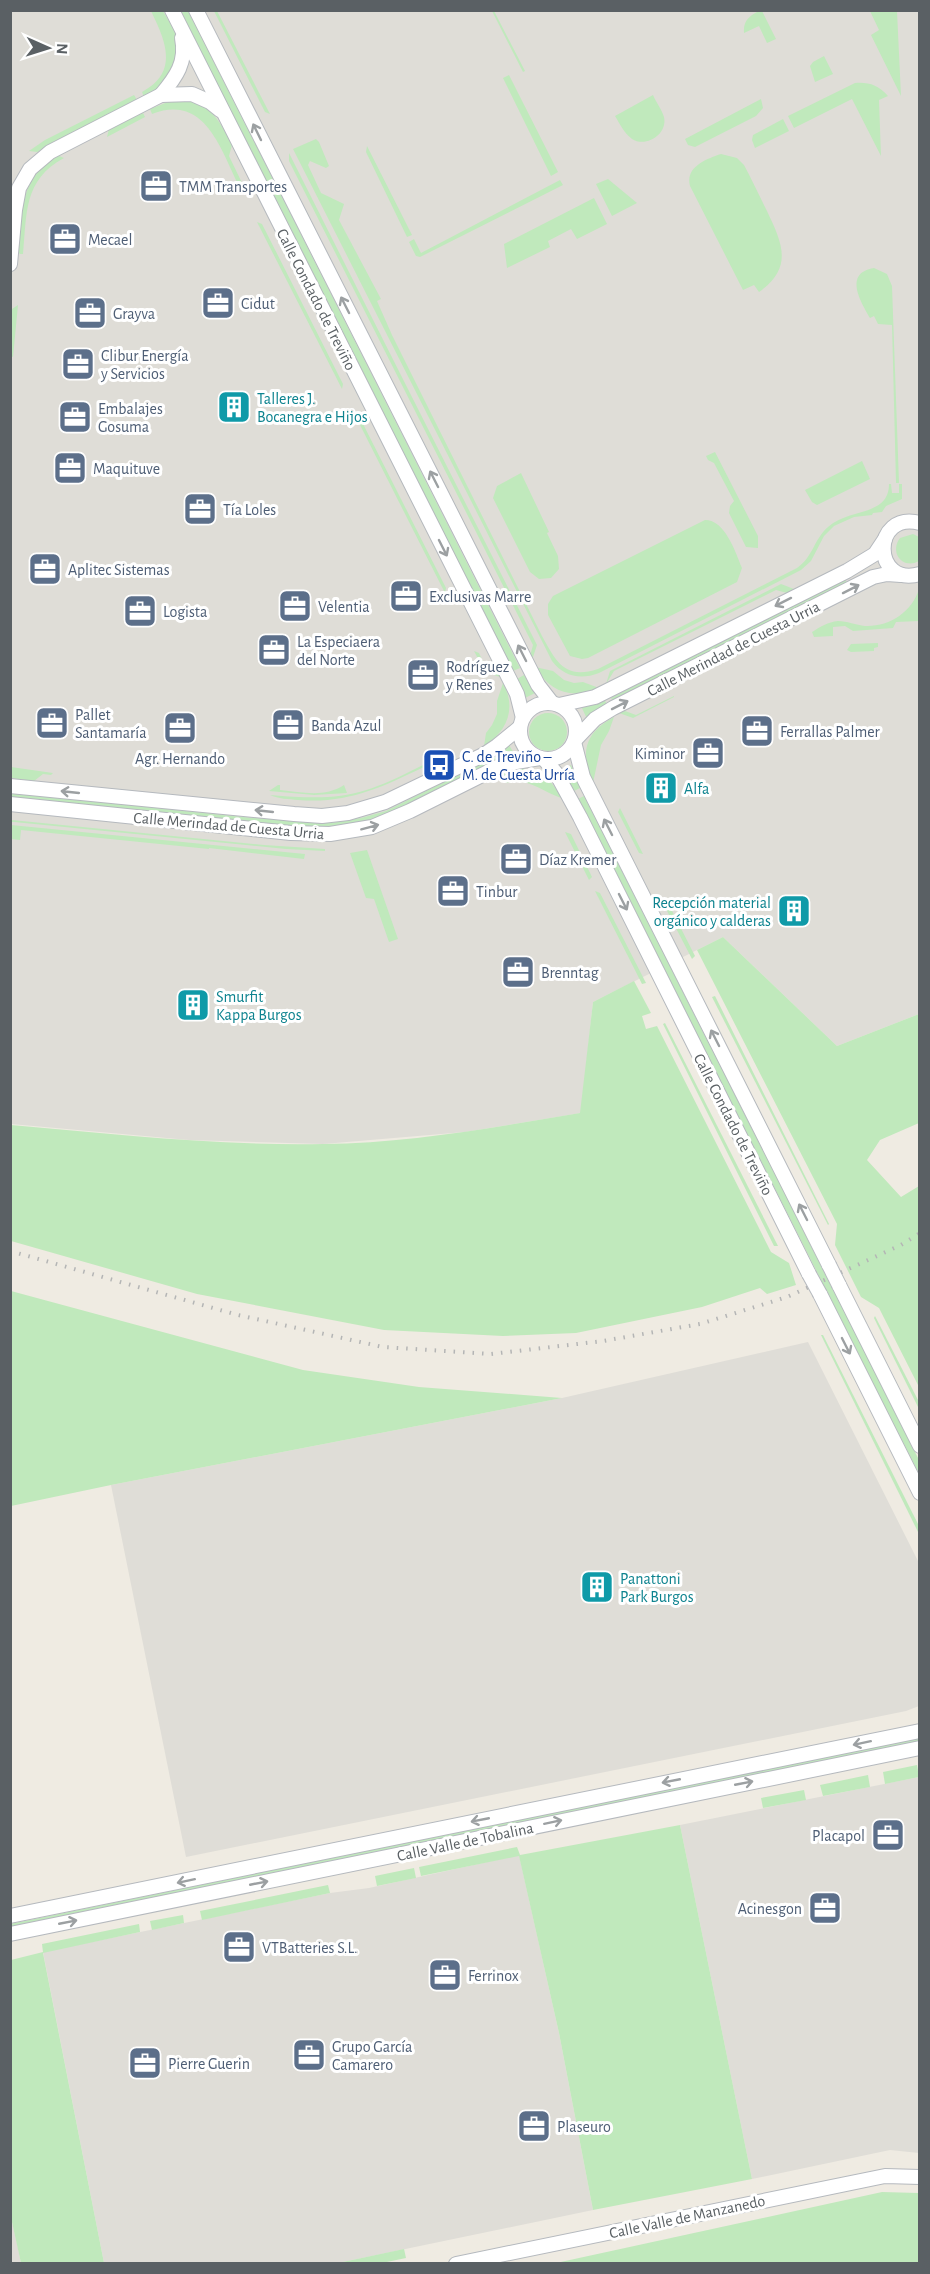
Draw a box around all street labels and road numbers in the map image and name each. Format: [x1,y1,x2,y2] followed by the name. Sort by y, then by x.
[273,226,359,373] street label: Calle Condado de Treviño
[645,598,822,699] street label: Calle Merindad de Cuesta Urria
[133,810,325,842] street label: Calle Merindad de Cuesta Urria
[690,1051,776,1198] street label: Calle Condado de Treviño
[395,1820,535,1864] street label: Calle Valle de Tobalina
[608,2193,767,2241] street label: Calle Valle de Manzanedo

